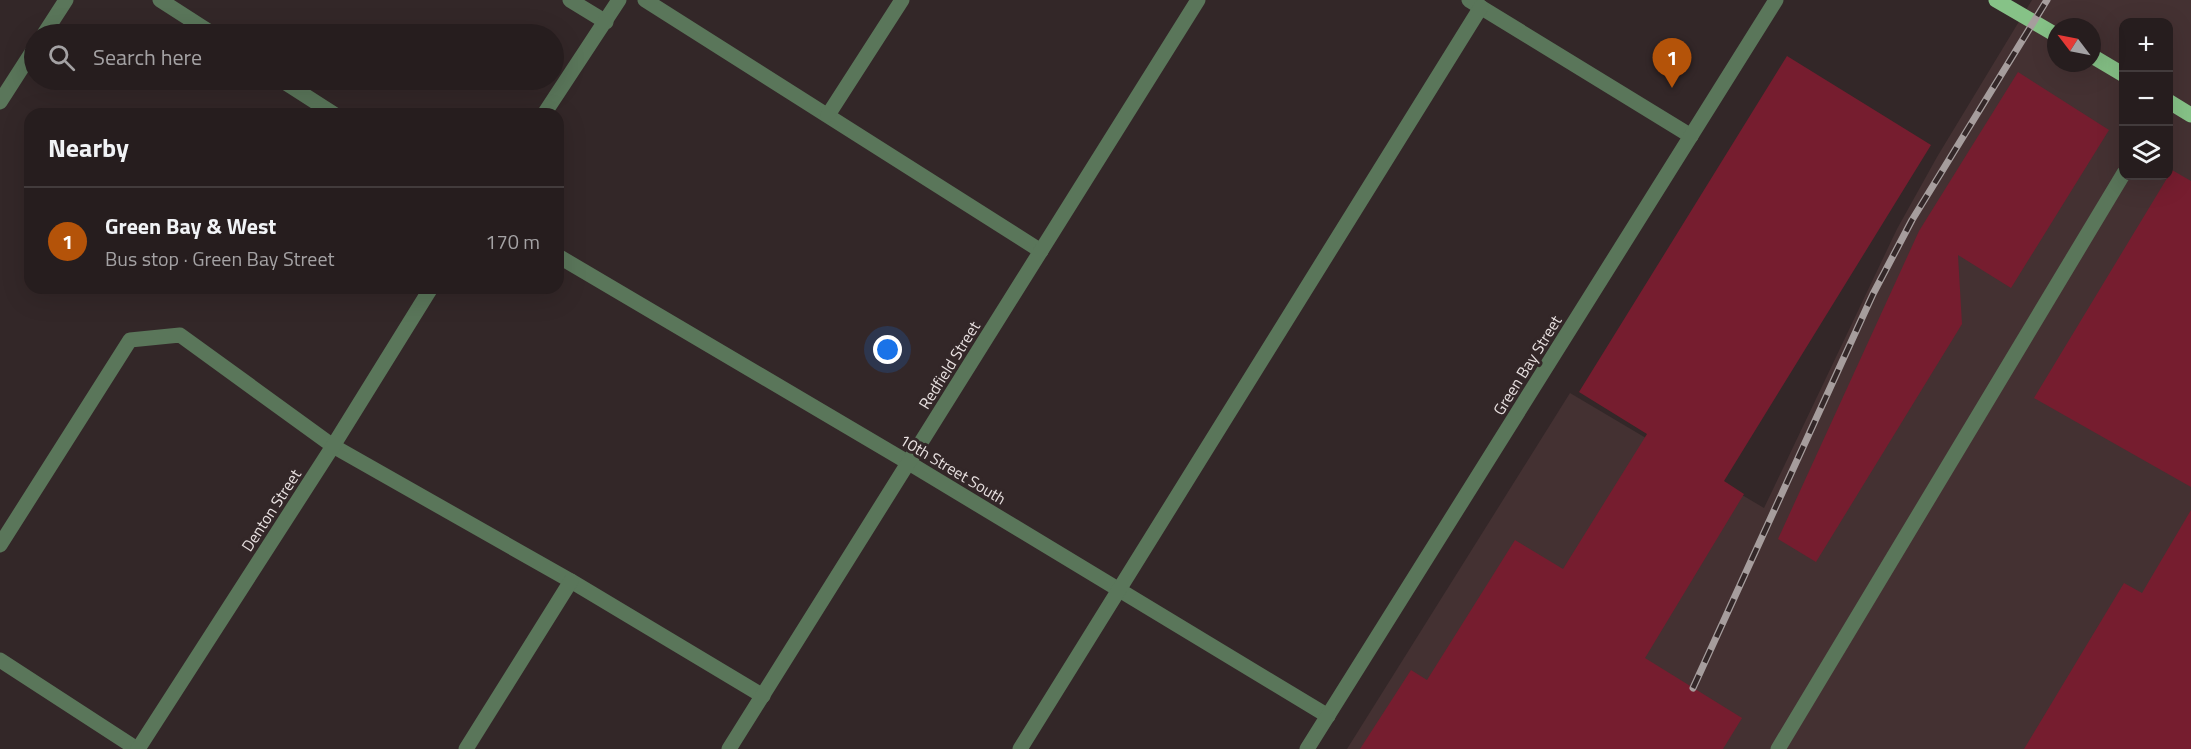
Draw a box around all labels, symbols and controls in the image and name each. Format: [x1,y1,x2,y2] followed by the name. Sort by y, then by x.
[2047,18,2101,72] north arrow
[2119,18,2173,180] map controls
[2119,18,2173,72] button: +
[24,24,564,90] search box
[1652,38,1692,88] pin: 1
[93,40,202,74] text: Search here
[45,41,78,74] icon: search
[2119,72,2173,126] button: −
[2119,126,2173,180] button: layers
[48,128,129,167] text: Nearby
[105,209,276,243] text: Green Bay & West
[62,226,73,257] text: 1
[485,226,540,257] text: 170 m
[105,243,334,274] text: Bus stop · Green Bay Street
[1487,310,1568,420] street label: Green Bay Street
[912,316,986,414] street label: Redfield Street
[873,335,902,364] your location
[895,428,1011,510] street label: 10th Street South
[235,464,307,556] street label: Denton Street

